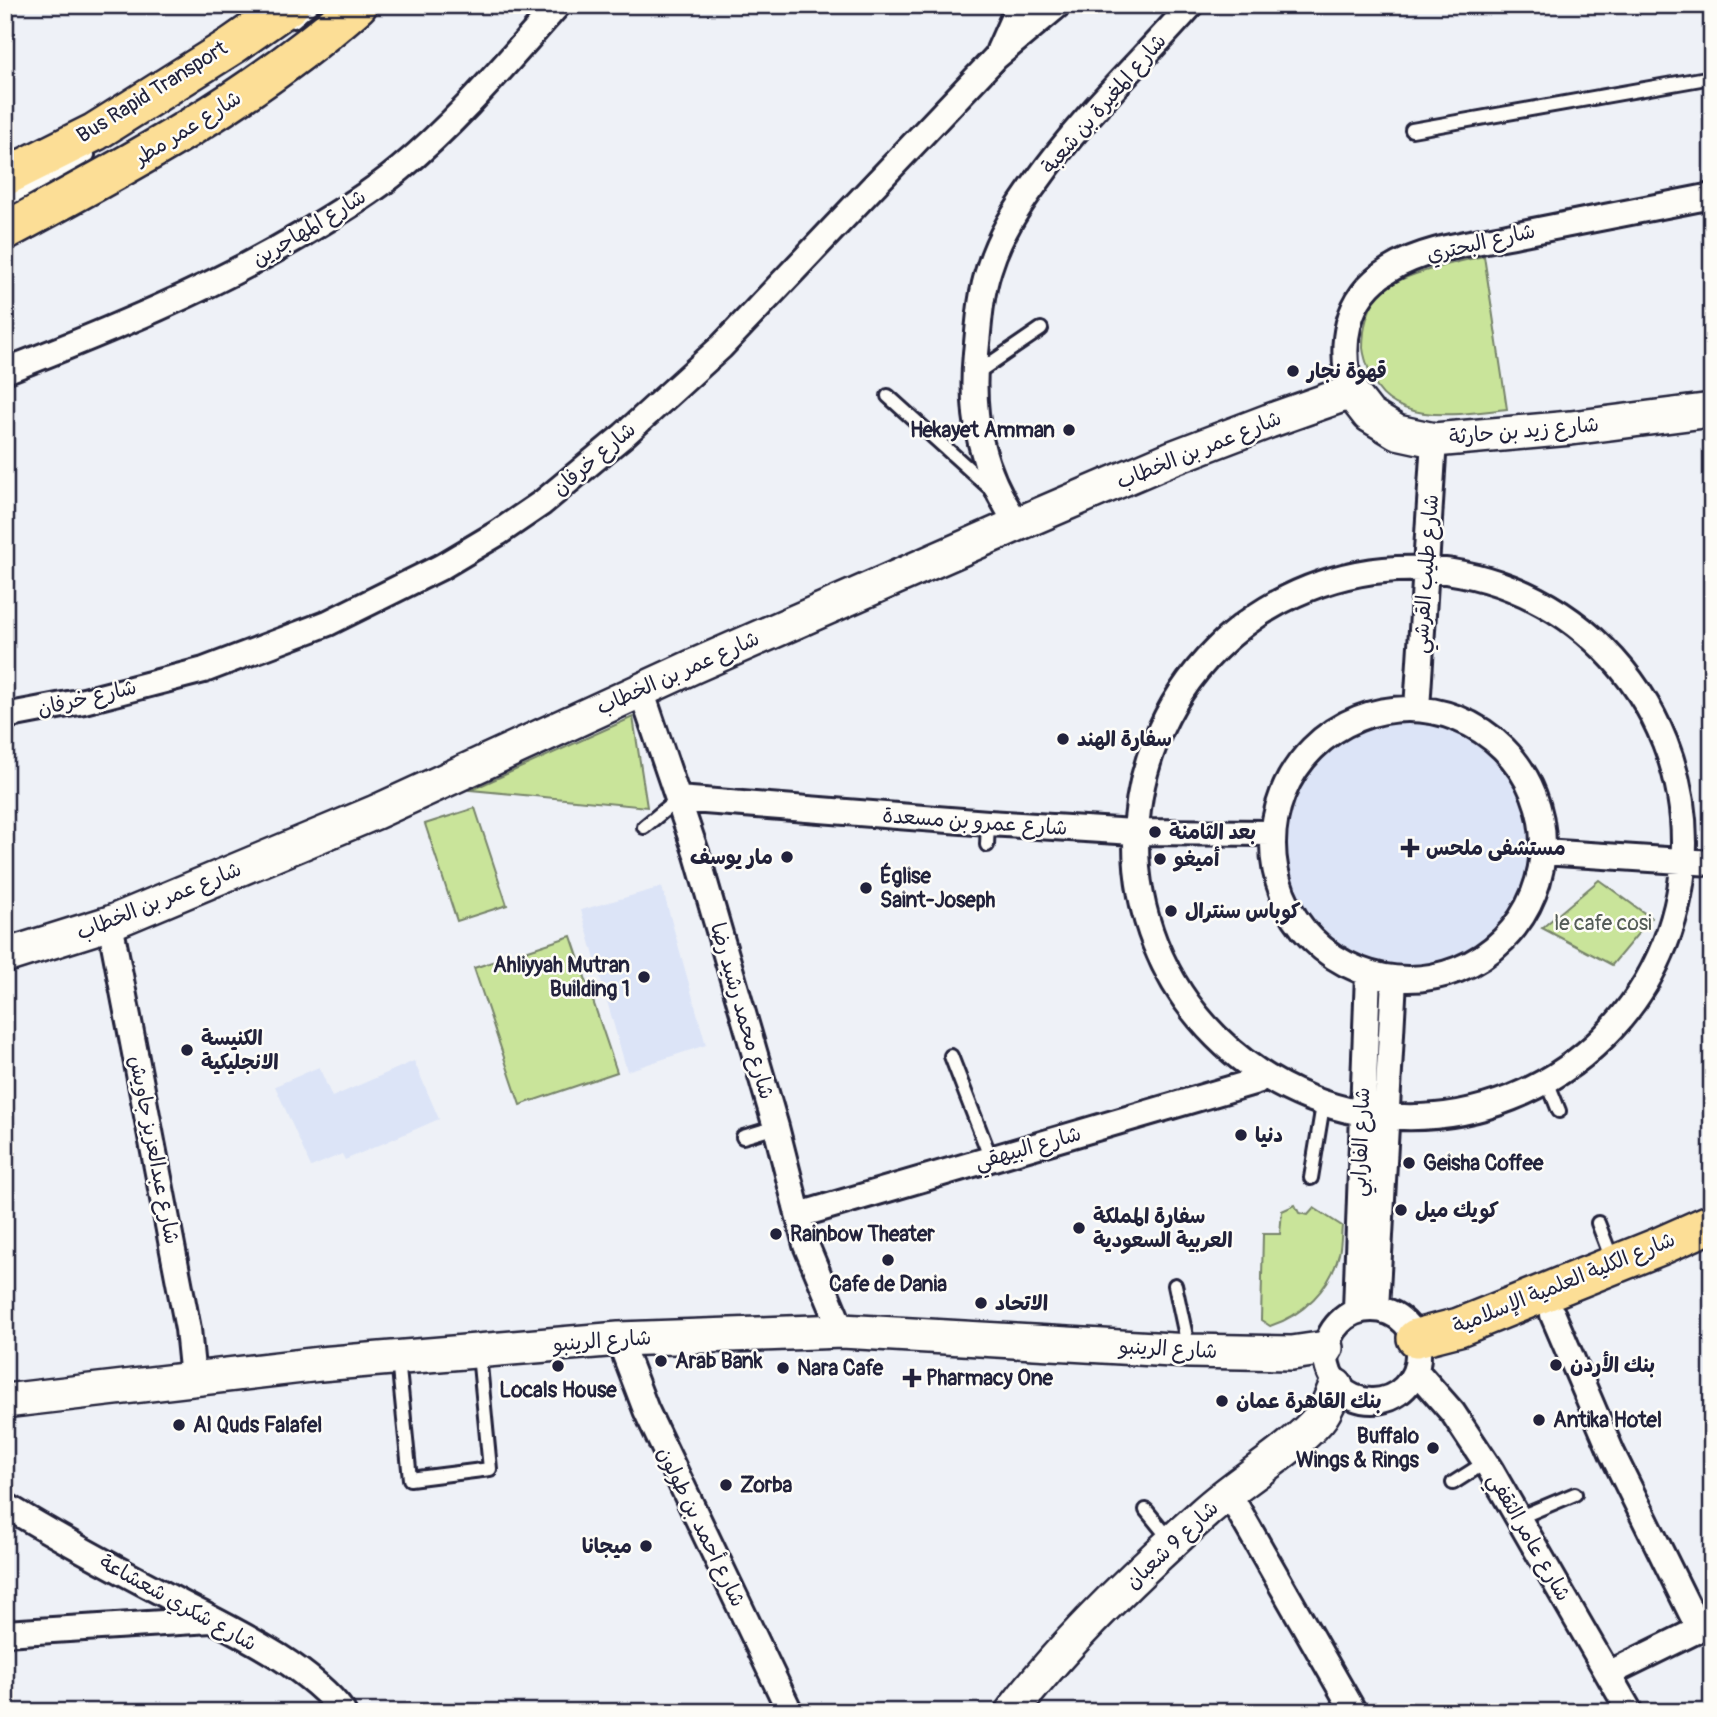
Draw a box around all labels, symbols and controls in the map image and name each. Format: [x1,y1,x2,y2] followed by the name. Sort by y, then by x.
[1036,28,1173,181] street label: شارع المغيرة بن شعبة
[72,35,233,149] street label: Bus Rapid Transport
[128,84,247,173] street label: شارع عمر مطر
[247,183,372,274] street label: شارع المهاجرين
[1424,217,1538,270] street label: شارع البحتري
[1305,358,1387,385] place label: قهوة نجار
[1285,363,1301,379] marker: قهوة نجار
[1113,405,1286,496] street label: شارع عمر بن الخطاب
[1448,411,1600,452] street label: شارع زيد بن حارثة
[547,416,642,503] street label: شارع خرفان
[910,417,1055,444] place label: Hekayet Amman
[1061,422,1077,438] marker: Hekayet Amman
[1407,493,1450,655] street label: شارع طليب القرشي
[592,625,764,722] street label: شارع عمر بن الخطاب
[35,673,139,723] street label: شارع خرفان
[1077,726,1172,753] place label: سفارة الهند
[1055,731,1071,747] marker: سفارة الهند
[882,802,1068,843] street label: شارع عمرو بن مسعدة
[1169,819,1256,846] place label: بعد الثامنة
[1147,824,1163,840] marker: بعد الثامنة
[1426,835,1566,862] place label: مستشفى ملحس
[1400,838,1420,858] marker: مستشفى ملحس
[690,844,773,871] place label: مار يوسف
[1172,846,1220,873] place label: أميغو
[779,849,795,865] marker: مار يوسف
[1152,851,1168,867] marker: أميغو
[73,856,246,947] street label: شارع عمر بن الخطاب
[880,862,996,914] place label: Église Saint-Joseph
[858,880,874,896] marker: Église Saint-Joseph
[1185,898,1301,925] place label: كوباس سنترال
[1163,903,1179,919] marker: كوباس سنترال
[1554,910,1652,937] park label: le cafe cosi
[703,919,780,1103] street label: شارع محمد رشيد رضا
[493,952,630,1003] place label: Ahliyyah Mutran Building 1
[636,969,652,985] marker: Ahliyyah Mutran Building 1
[201,1025,279,1076] place label: الكنيسة الانجليكية
[179,1042,195,1058] marker: الكنيسة الانجليكية
[122,1054,186,1247] street label: شارع عبدالعزيز جاويش
[1346,1087,1381,1197] street label: شارع الفارابي
[972,1120,1086,1181] street label: شارع البيهقي
[1255,1122,1283,1149] place label: دنيا
[1233,1127,1249,1143] marker: دنيا
[1423,1150,1544,1177] place label: Geisha Coffee
[1401,1155,1417,1171] marker: Geisha Coffee
[1415,1197,1500,1224] place label: كويك ميل
[1393,1202,1409,1218] marker: كويك ميل
[1093,1203,1233,1254] place label: سفارة المملكة العربية السعودية
[1071,1220,1087,1236] marker: سفارة المملكة العربية السعودية
[790,1221,935,1248] place label: Rainbow Theater
[768,1226,784,1242] marker: Rainbow Theater
[1449,1226,1680,1341] street label: شارع الكلية العلمية الإسلامية
[880,1252,896,1268] marker: Cafe de Dania
[829,1271,947,1298] place label: Cafe de Dania
[995,1290,1048,1317] place label: الاتحاد
[973,1295,989,1311] marker: الاتحاد
[551,1324,652,1359] street label: شارع الرينبو
[1117,1333,1218,1366] street label: شارع الرينبو
[675,1348,763,1375] place label: Arab Bank
[1570,1351,1655,1379] place label: بنك الأردن
[653,1353,669,1369] marker: Arab Bank
[797,1355,884,1382] place label: Nara Cafe
[1548,1357,1564,1373] marker: بنك الأردن
[550,1358,566,1374] marker: Locals House
[775,1360,791,1376] marker: Nara Cafe
[926,1365,1054,1392] place label: Pharmacy One
[904,1370,920,1386] marker: Pharmacy One
[499,1377,617,1404] place label: Locals House
[1236,1388,1382,1415] place label: بنك القاهرة عمان
[1214,1393,1230,1409] marker: بنك القاهرة عمان
[1553,1407,1662,1434] place label: Antika Hotel
[193,1412,322,1439] place label: Al Quds Falafel
[1531,1412,1547,1428] marker: Antika Hotel
[171,1417,187,1433] marker: Al Quds Falafel
[1296,1423,1420,1474] place label: Buffalo Wings & Rings
[1425,1440,1441,1456] marker: Buffalo Wings & Rings
[650,1442,751,1612] street label: شارع أحمد بن طولون
[1477,1468,1577,1609] street label: شارع عامر الثقفي
[740,1472,793,1499] place label: Zorba
[718,1477,734,1493] marker: Zorba
[1120,1495,1225,1596] street label: شارع 9 شعبان
[582,1533,632,1560] place label: ميجانا
[638,1538,654,1554] marker: ميجانا
[94,1549,261,1658] street label: شارع شكري شعشاعة

